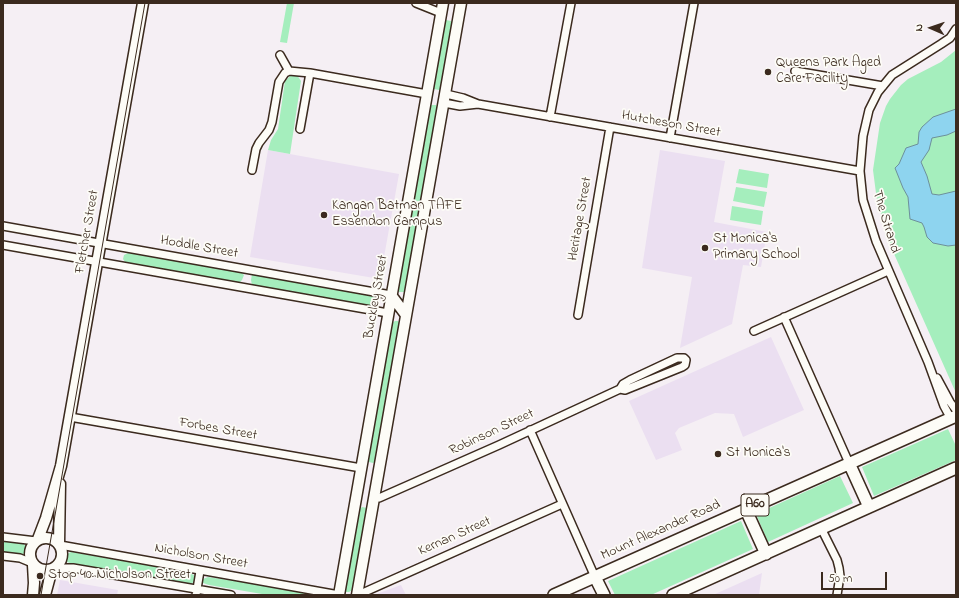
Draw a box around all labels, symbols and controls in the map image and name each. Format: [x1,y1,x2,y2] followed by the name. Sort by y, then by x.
[911,8,951,48] north arrow
[911,24,927,32] text: N
[776,56,881,88] place label: Queens Park Aged Care Facility
[763,67,773,77] marker: Queens Park Aged Care Facility
[620,108,722,142] street label: Hutcheson Street
[565,176,597,262] street label: Heritage Street
[72,189,104,275] street label: Fletcher Street
[867,189,903,255] street label: The Strand
[332,199,462,232] place label: Kangan Batman TAFE Essendon Campus
[319,210,329,220] marker: Kangan Batman TAFE Essendon Campus
[713,232,800,264] place label: St Monica's Primary School
[159,233,239,263] street label: Hoddle Street
[700,243,710,253] marker: St Monica's Primary School
[361,254,393,340] street label: Buckley Street
[447,406,537,460] street label: Robinson Street
[178,415,258,445] street label: Forbes Street
[726,446,791,462] place label: St Monica's
[713,449,723,459] marker: St Monica's
[741,494,769,516] road number: A60
[599,497,723,565] street label: Mount Alexander Road
[416,514,494,560] street label: Kernan Street
[153,541,249,573] street label: Nicholson Street
[823,564,889,590] scale bar
[48,568,191,584] place label: Stop 40: Nicholson Street
[828,570,852,588] text: 50 m
[35,571,45,581] marker: Stop 40: Nicholson Street

